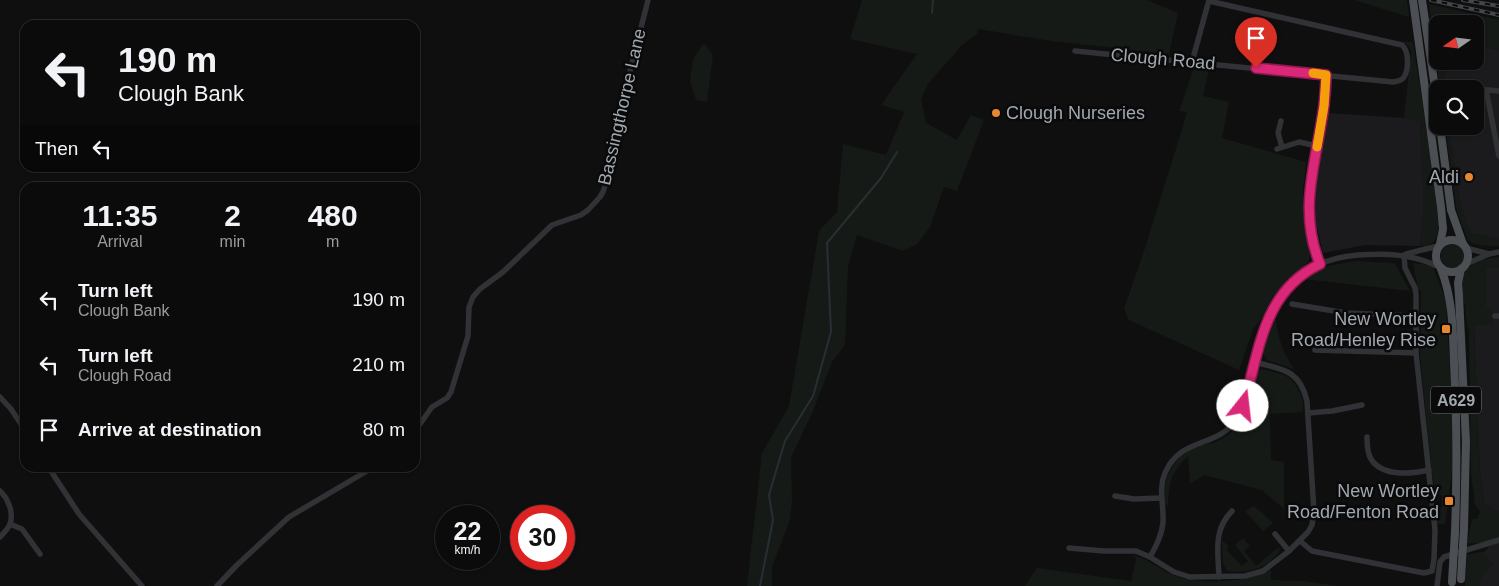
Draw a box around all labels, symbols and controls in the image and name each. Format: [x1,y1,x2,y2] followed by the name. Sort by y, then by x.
[1429,15,1484,70] north arrow
[1429,15,1484,135] map controls
[1235,17,1277,68] pin
[1242,24,1270,52] icon: arrive
[594,27,650,187] street label: Bassingthorpe Lane
[35,40,100,105] icon: left
[118,40,217,79] text: 190 m
[1110,44,1216,74] street label: Clough Road
[1429,80,1484,135] button: search
[118,81,244,106] text: Clough Bank
[1006,103,1145,123] place label: Clough Nurseries
[990,107,1002,119] marker: Clough Nurseries
[88,135,116,163] icon: left
[35,138,78,159] text: Then
[1429,167,1459,187] place label: Aldi
[1463,171,1475,183] marker: Aldi
[82,199,157,232] text: 11:35
[224,199,241,232] text: 2
[308,199,358,232] text: 480
[97,233,142,250] text: Arrival
[220,233,245,250] text: min
[326,233,339,250] text: m
[78,280,153,301] text: Turn left
[35,286,63,314] icon: left
[352,289,405,310] text: 190 m
[78,302,170,319] text: Clough Bank
[1291,309,1436,350] place label: New Wortley Road/Henley Rise
[1440,323,1452,335] marker: New Wortley Road/Henley Rise
[78,345,153,366] text: Turn left
[35,351,63,379] icon: left
[352,354,405,375] text: 210 m
[78,367,171,384] text: Clough Road
[1216,379,1268,431] position arrow
[1431,386,1481,414] road number: A629
[35,416,63,444] icon: arrive
[78,419,262,440] text: Arrive at destination
[363,419,405,440] text: 80 m
[1287,481,1439,522] place label: New Wortley Road/Fenton Road
[1443,495,1455,507] marker: New Wortley Road/Fenton Road
[510,505,575,570] speed limit sign: 30
[454,517,481,545] text: 22
[454,543,481,557] text: km/h

